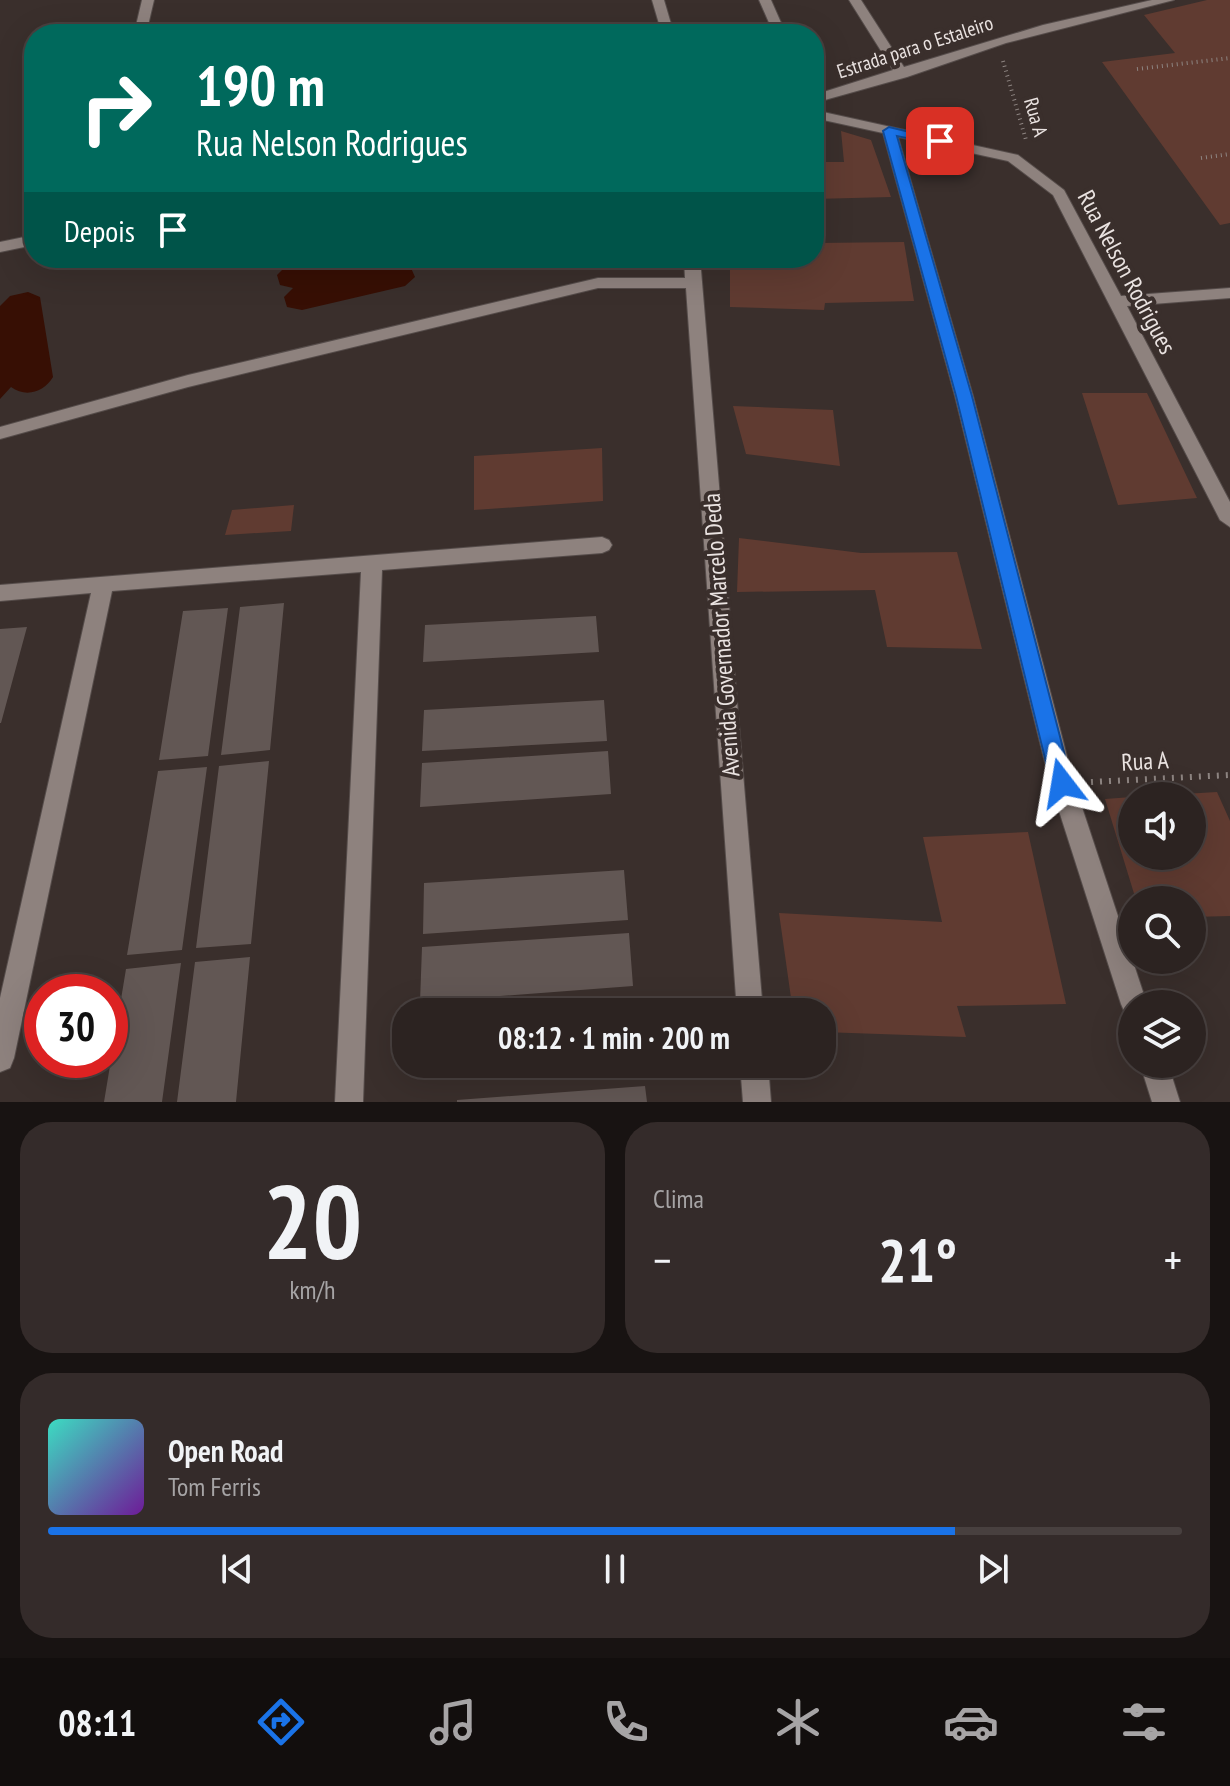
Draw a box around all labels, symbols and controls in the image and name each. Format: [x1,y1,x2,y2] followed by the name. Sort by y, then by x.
[834,9,996,85] street label: Estrada para o Estaleiro
[196,49,325,121] text: 190 m
[64,56,168,160] icon: right
[1018,94,1054,140] street label: Rua A
[906,107,974,175] pin
[196,119,468,166] text: Rua Nelson Rodrigues
[918,119,962,163] icon: arrive
[1071,185,1183,359] street label: Rua Nelson Rodrigues
[151,208,195,252] icon: arrive
[64,211,135,250] text: Depois
[696,492,746,778] street label: Avenida Governador Marcelo Deda
[1020,741,1104,825] position arrow
[1121,744,1170,778] street label: Rua A
[1118,782,1206,1078] map controls
[1118,782,1206,870] button: sound
[1118,886,1206,974] button: search
[24,974,128,1078] speed limit sign: 30
[1118,990,1206,1078] button: layers
[498,1018,730,1057] text: 08:12 · 1 min · 200 m
[263,1153,362,1288] text: 20
[653,1182,704,1215] text: Clima
[878,1221,957,1299] text: 21°
[653,1231,671,1288] text: −
[1164,1231,1182,1288] text: +
[289,1273,336,1306] text: km/h
[168,1431,283,1470] text: Open Road
[168,1470,261,1503] text: Tom Ferris
[215,1547,259,1591] icon: previous
[593,1547,637,1591] icon: pause
[971,1547,1015,1591] icon: next
[253,1694,309,1750] icon: directions
[425,1694,481,1750] icon: music
[598,1694,654,1750] icon: phone
[770,1694,826,1750] icon: climate
[943,1694,999,1750] icon: car
[1116,1694,1172,1750] icon: filters
[58,1699,136,1746] text: 08:11

